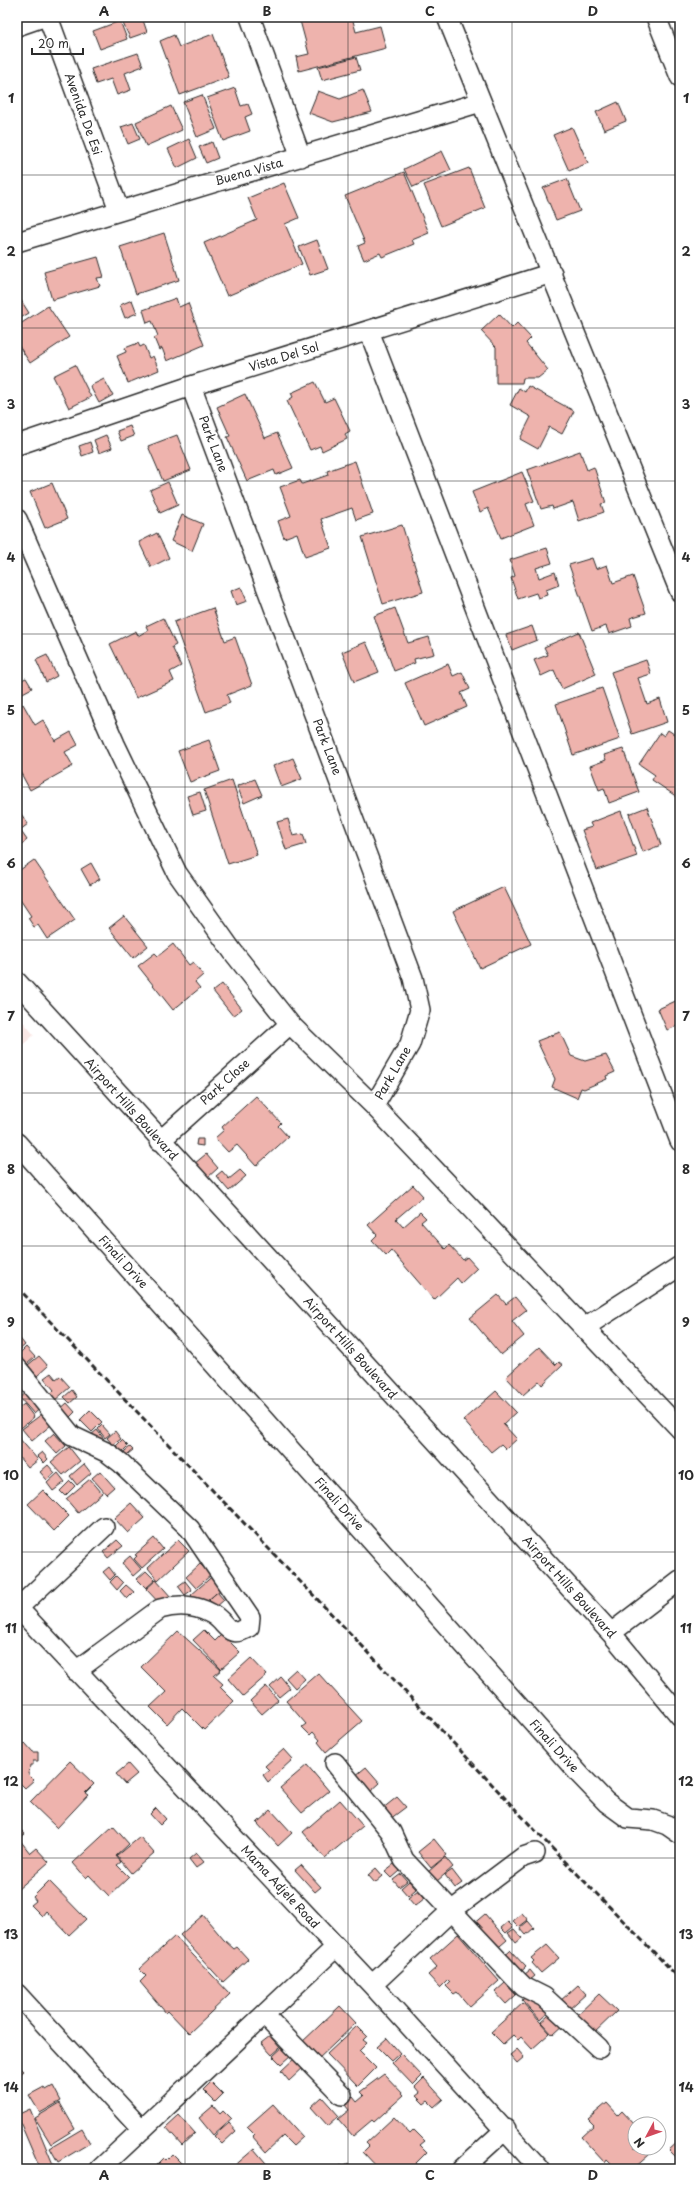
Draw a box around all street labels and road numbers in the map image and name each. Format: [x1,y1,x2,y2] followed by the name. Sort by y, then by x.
[61,70,107,157] street label: Avenida De Esi
[213,153,285,189] street label: Buena Vista
[246,337,321,375] street label: Vista Del Sol
[195,413,233,475] street label: Park Lane
[309,716,347,778] street label: Park Lane
[370,1042,415,1103] street label: Park Lane
[81,1053,183,1164] street label: Airport Hills Boulevard
[196,1054,253,1108] street label: Park Close
[95,1231,153,1292] street label: Finali Drive
[300,1292,402,1403] street label: Airport Hills Boulevard
[311,1473,369,1534] street label: Finali Drive
[519,1531,621,1642] street label: Airport Hills Boulevard
[526,1715,584,1776] street label: Finali Drive
[237,1841,324,1932] street label: Mama Adjele Road

